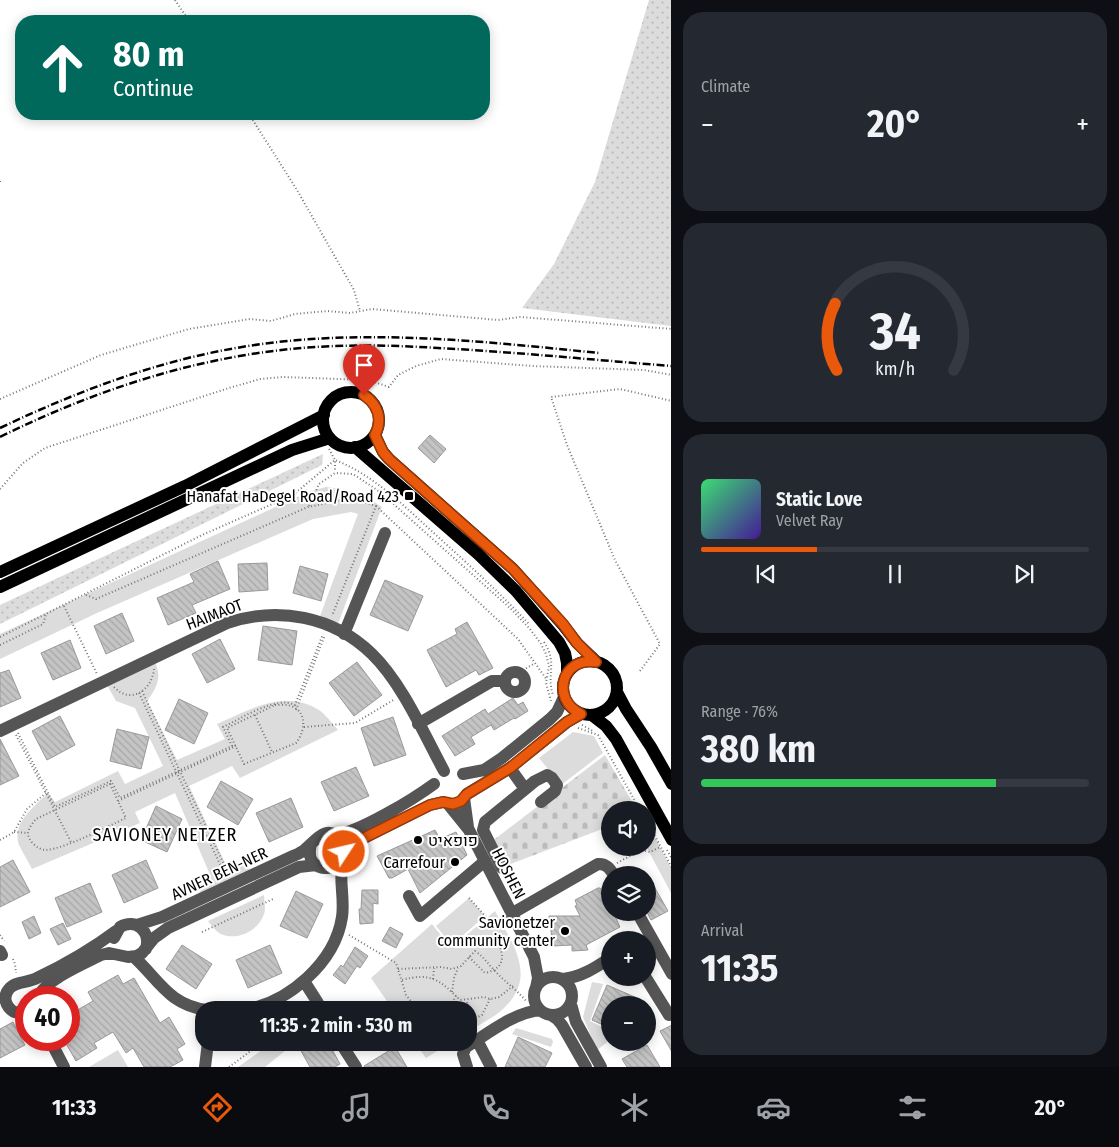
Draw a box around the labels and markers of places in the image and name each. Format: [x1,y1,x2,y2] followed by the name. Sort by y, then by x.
[343,344,385,395] pin
[187,487,399,506] place label: Hanafat HaDegel Road/Road 423
[403,490,415,502] marker: Hanafat HaDegel Road/Road 423
[428,831,478,850] place label: פופאיט
[412,834,424,846] marker: פופאיט
[383,853,445,872] place label: Carrefour
[449,856,461,868] marker: Carrefour
[437,913,555,950] place label: Savionetzer community center
[559,925,571,937] marker: Savionetzer community center

